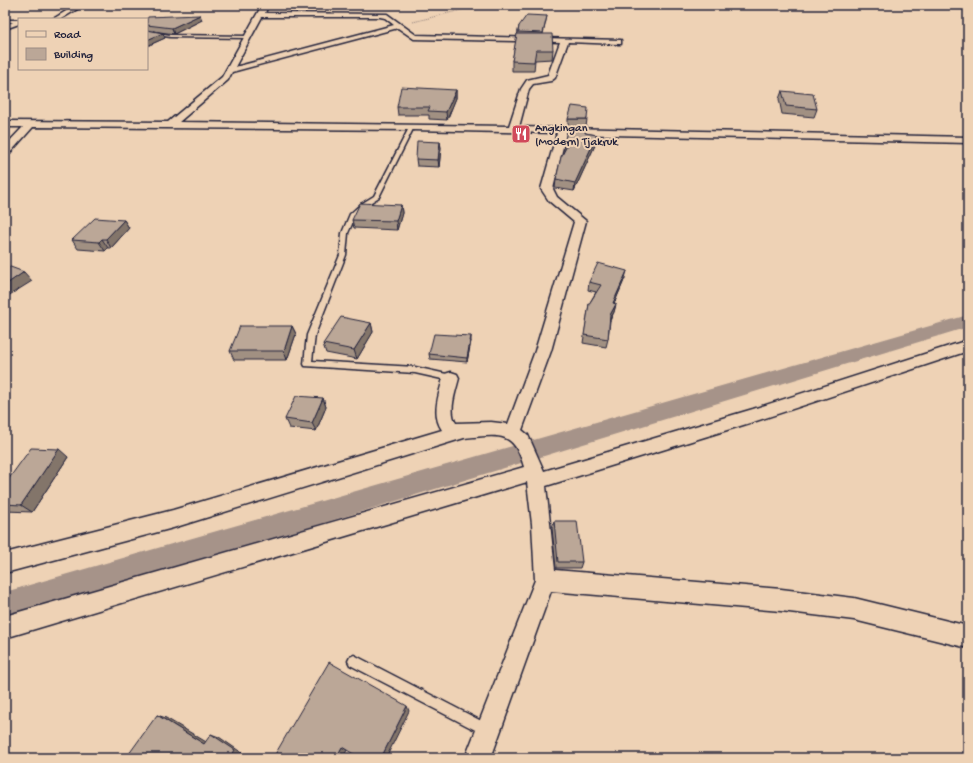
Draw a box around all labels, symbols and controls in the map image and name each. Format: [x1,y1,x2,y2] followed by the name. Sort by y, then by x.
[18,18,148,70] legend
[54,29,81,43] text: Road
[53,49,93,63] text: Building
[535,122,619,150] place label: Angkingan (Modern) Tjakruk
[510,123,532,145] restaurant icon: Angkingan (Modern) Tjakruk

